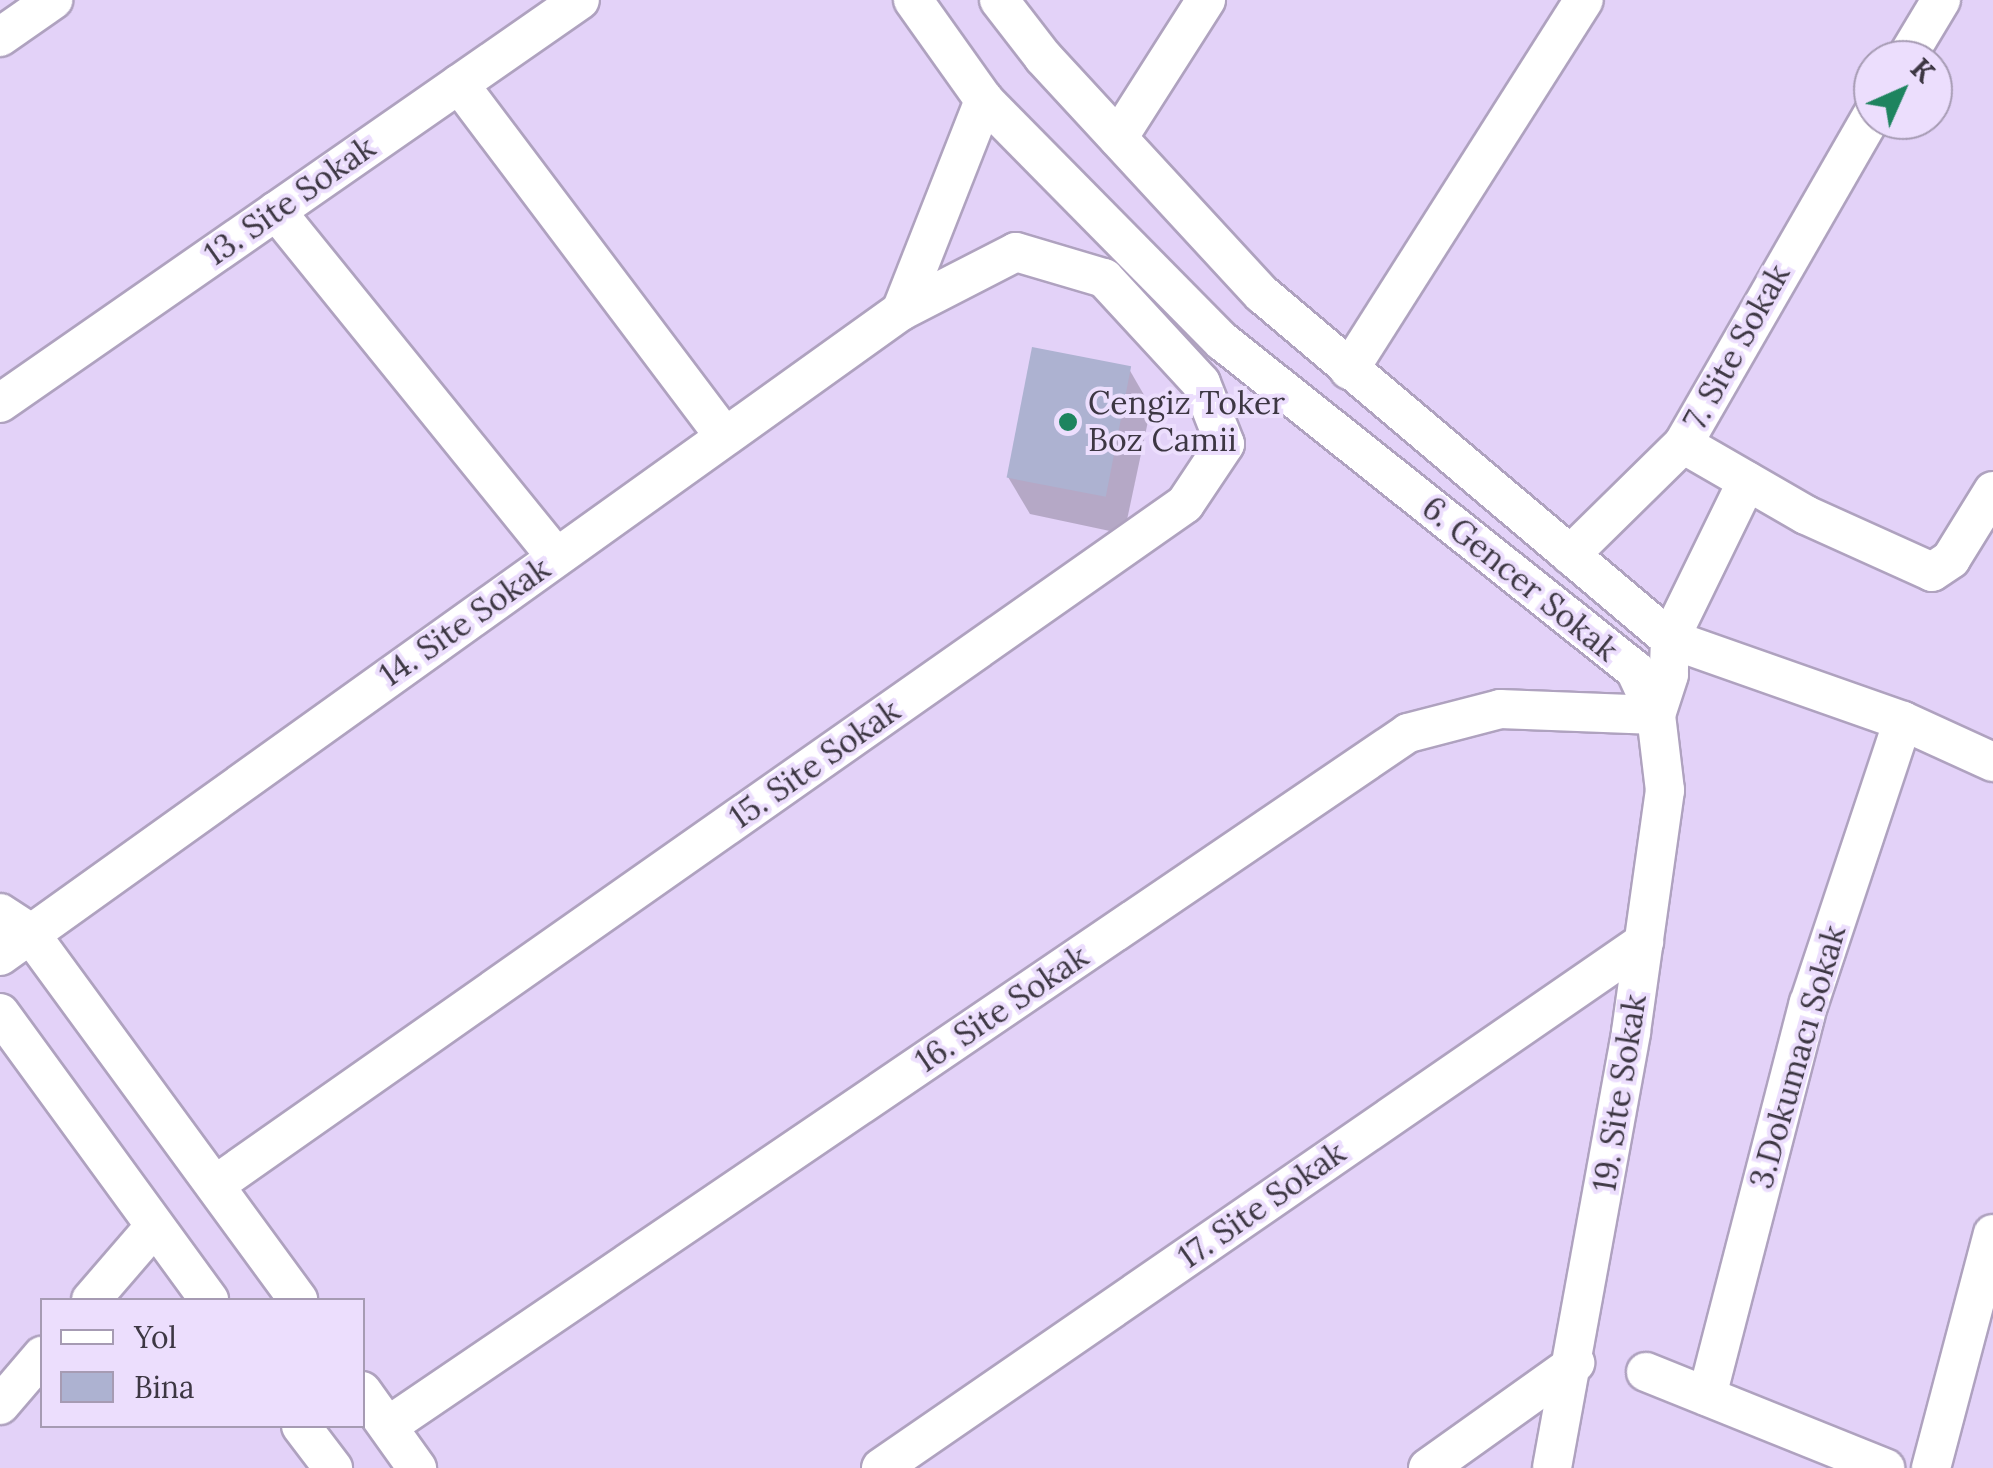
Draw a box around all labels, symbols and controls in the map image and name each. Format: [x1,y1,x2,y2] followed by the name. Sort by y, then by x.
[1853,40,1953,140] north arrow
[1903,50,1943,90] text: K
[197,128,383,274] street label: 13. Site Sokak
[1676,258,1798,436] street label: 7. Site Sokak
[1088,385,1285,460] place label: Cengiz Toker Boz Camii
[1057,411,1079,433] marker: Cengiz Toker Boz Camii
[1415,489,1625,669] street label: 6. Gencer Sokak
[373,549,557,695] street label: 14. Site Sokak
[723,691,907,837] street label: 15. Site Sokak
[1742,921,1854,1193] street label: 3.Dokumacı Sokak
[908,937,1096,1081] street label: 16. Site Sokak
[1585,992,1655,1194] street label: 19. Site Sokak
[1171,1133,1353,1277] street label: 17. Site Sokak
[40,1298,365,1428] legend
[134,1318,177,1356] text: Yol
[134,1368,195,1406] text: Bina

